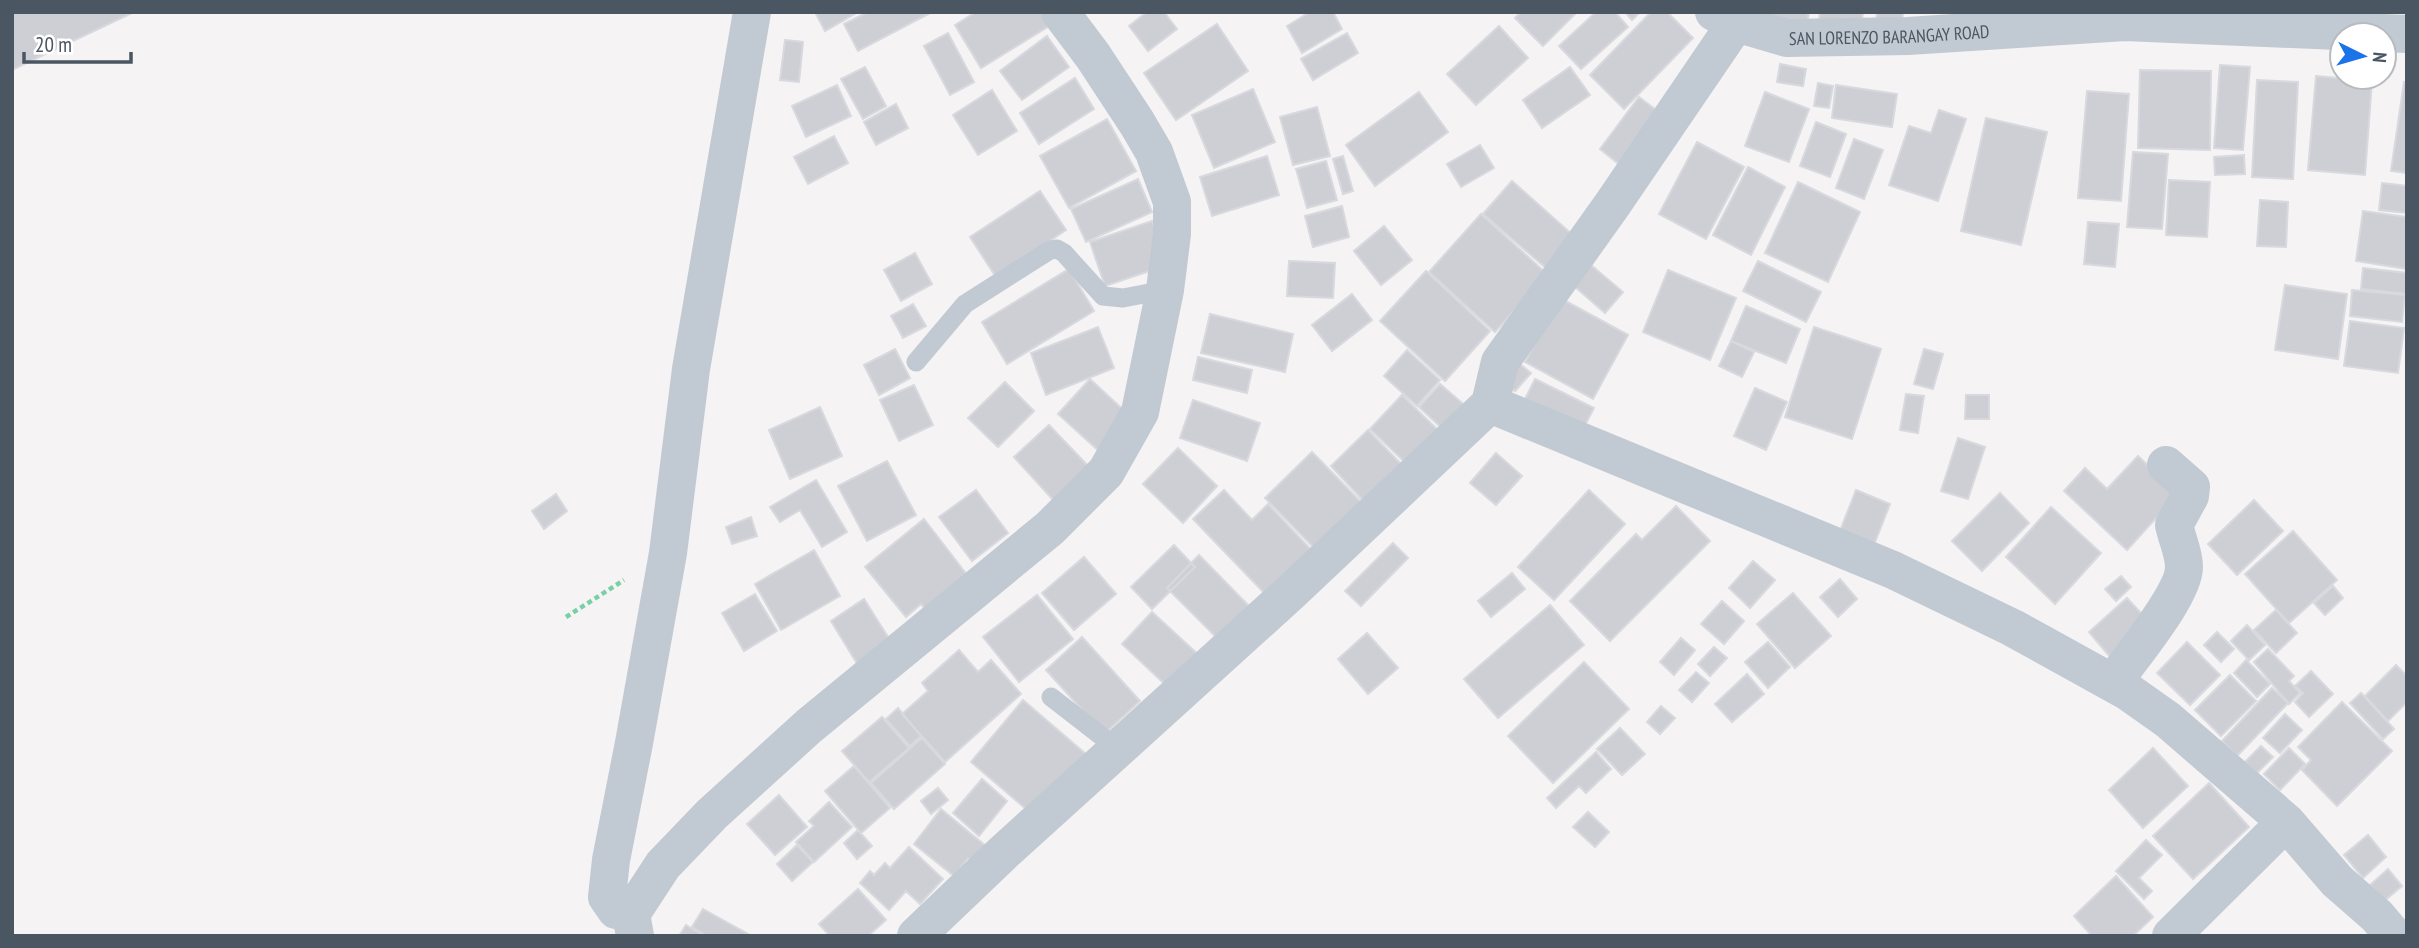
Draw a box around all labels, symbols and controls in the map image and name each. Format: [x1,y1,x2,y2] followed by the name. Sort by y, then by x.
[1789,19,1990,49] street label: SAN LORENZO BARANGAY ROAD
[24,21,131,65] scale bar
[2328,21,2398,91] north arrow
[35,31,72,58] text: 20 m
[2368,51,2392,64] text: N

